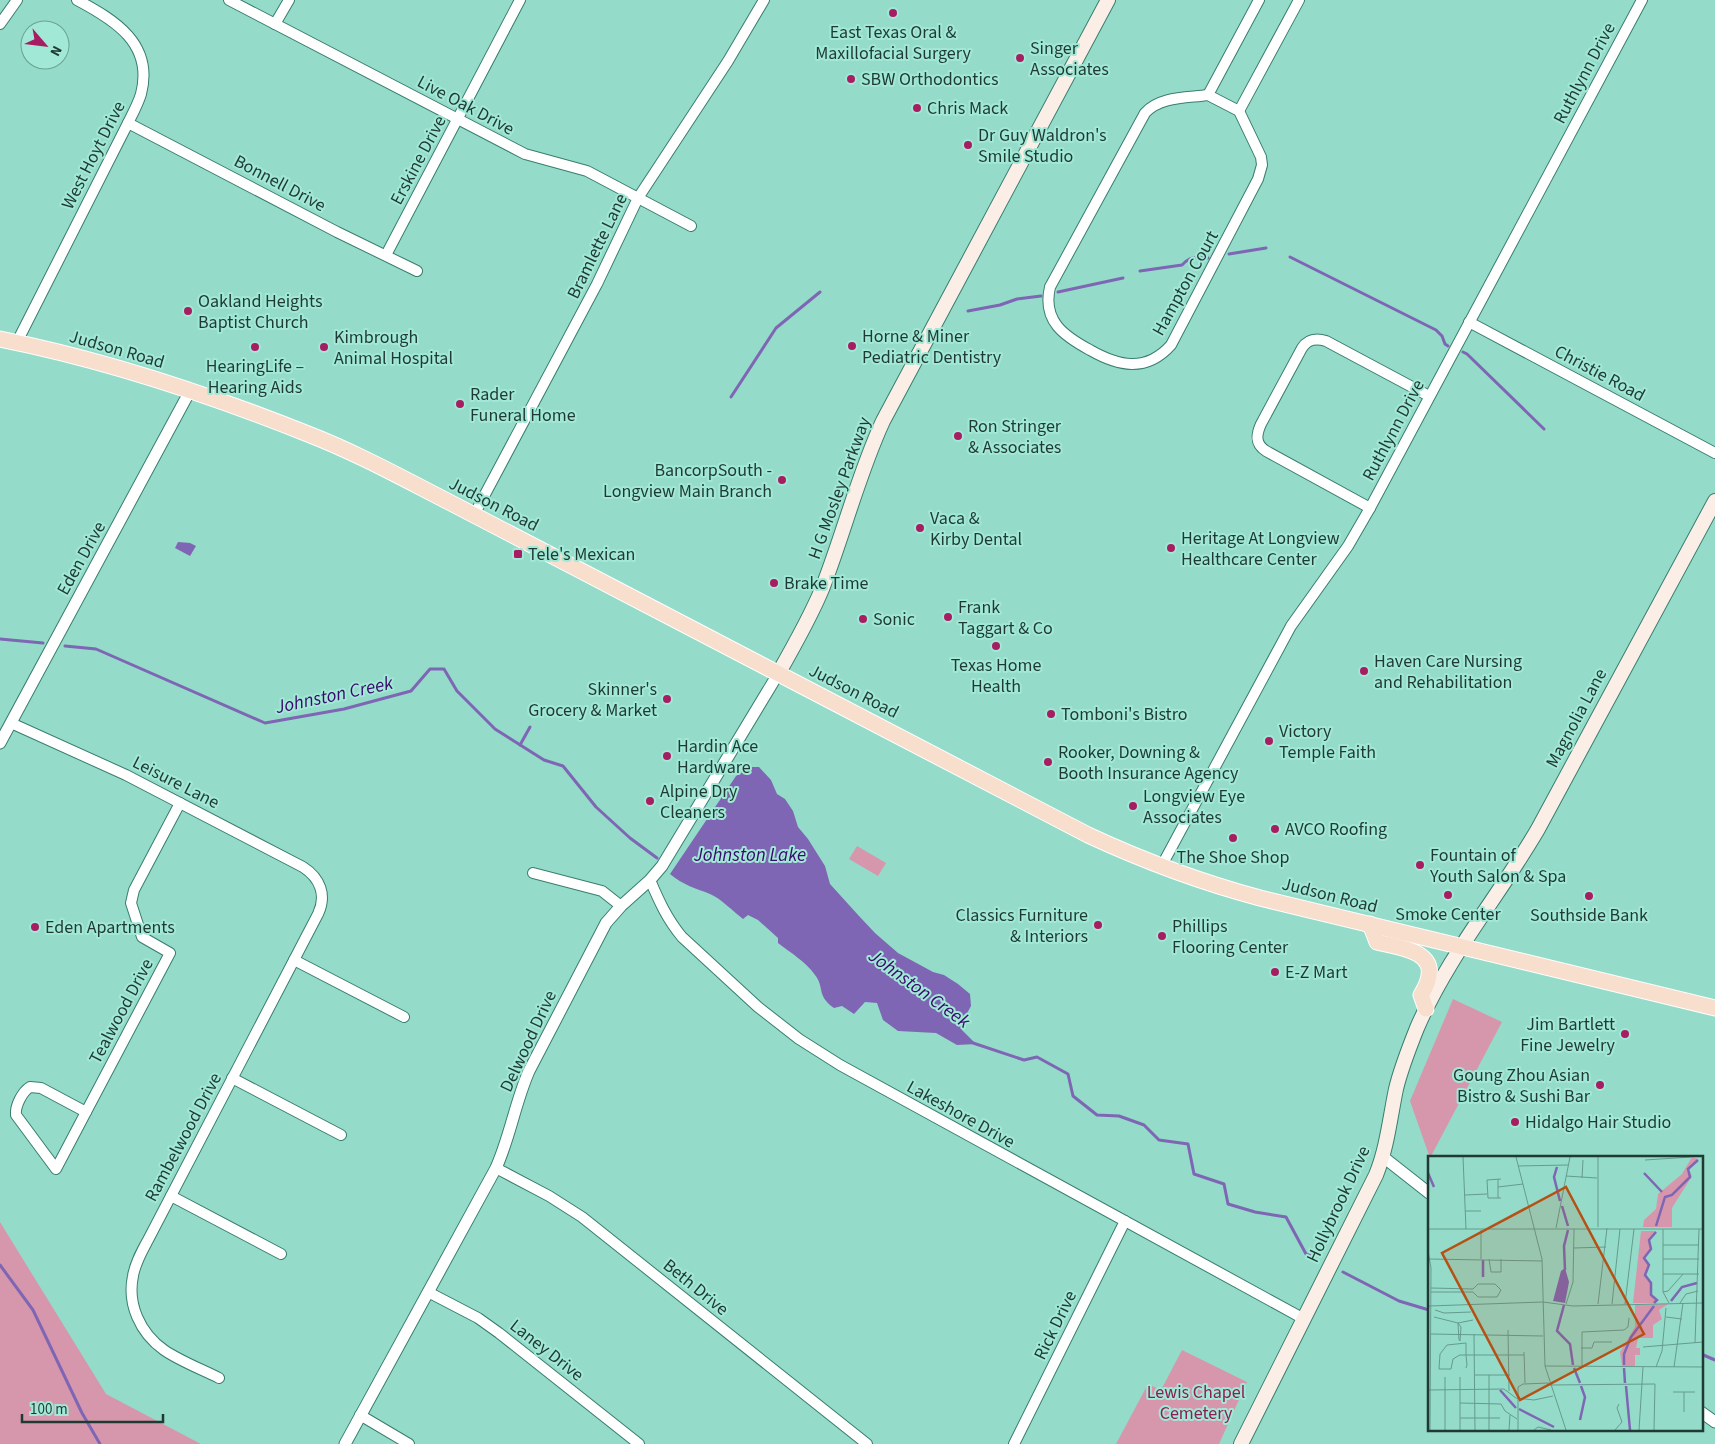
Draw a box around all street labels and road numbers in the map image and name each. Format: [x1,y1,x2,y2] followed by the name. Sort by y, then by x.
[1547,18,1622,128] street label: Ruthlynn Drive
[413,69,519,142] street label: Live Oak Drive
[55,97,132,214] street label: West Hoyt Drive
[384,111,452,209] street label: Erskine Drive
[229,149,330,218] street label: Bonnell Drive
[561,189,634,303] street label: Bramlette Lane
[1146,226,1225,340] street label: Hampton Court
[66,324,167,375] street label: Judson Road
[1550,339,1650,408] street label: Christie Road
[1356,375,1431,485] street label: Ruthlynn Drive
[802,413,877,563] street label: H G Mosley Parkway
[445,471,543,538] street label: Judson Road
[51,517,112,600] street label: Eden Drive
[805,658,903,725] street label: Judson Road
[1540,664,1613,772] street label: Magnolia Lane
[128,750,224,815] street label: Leisure Lane
[1279,872,1380,919] street label: Judson Road
[83,954,160,1068] street label: Tealwood Drive
[494,986,563,1096] street label: Delwood Drive
[139,1068,228,1206] street label: Rambelwood Drive
[902,1074,1019,1154] street label: Lakeshore Drive
[1300,1142,1376,1267] street label: Hollybrook Drive
[658,1253,734,1322] street label: Beth Drive
[1028,1286,1083,1364] street label: Rick Drive
[504,1314,589,1387] street label: Laney Drive

